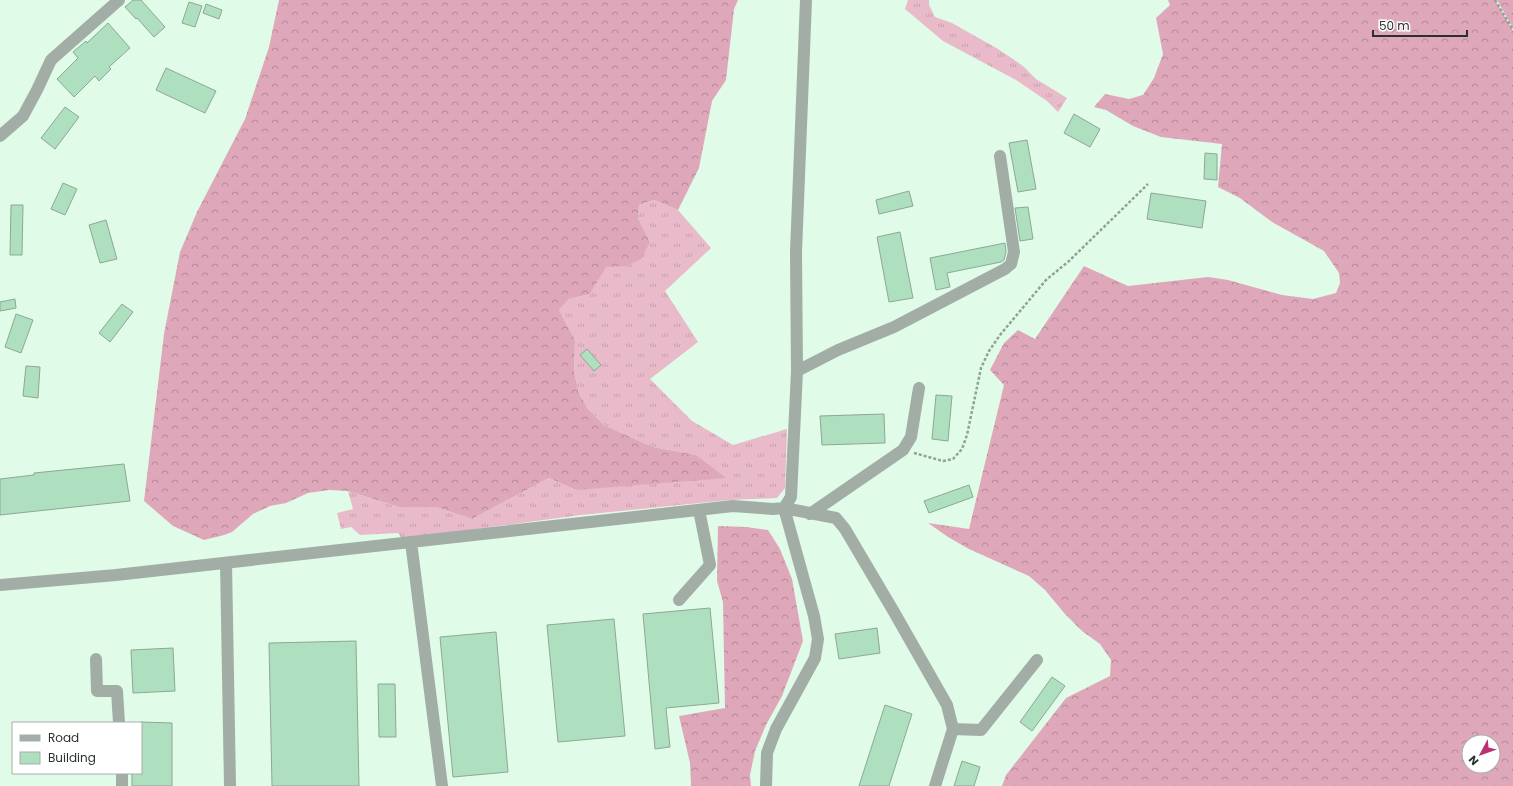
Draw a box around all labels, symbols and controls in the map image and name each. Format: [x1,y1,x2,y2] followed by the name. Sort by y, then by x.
[1373,12,1467,38] scale bar
[1379,17,1410,34] text: 50 m
[12,722,142,774] legend
[48,729,79,746] text: Road
[1461,734,1501,774] north arrow
[48,749,96,766] text: Building
[1465,752,1482,769] text: N

